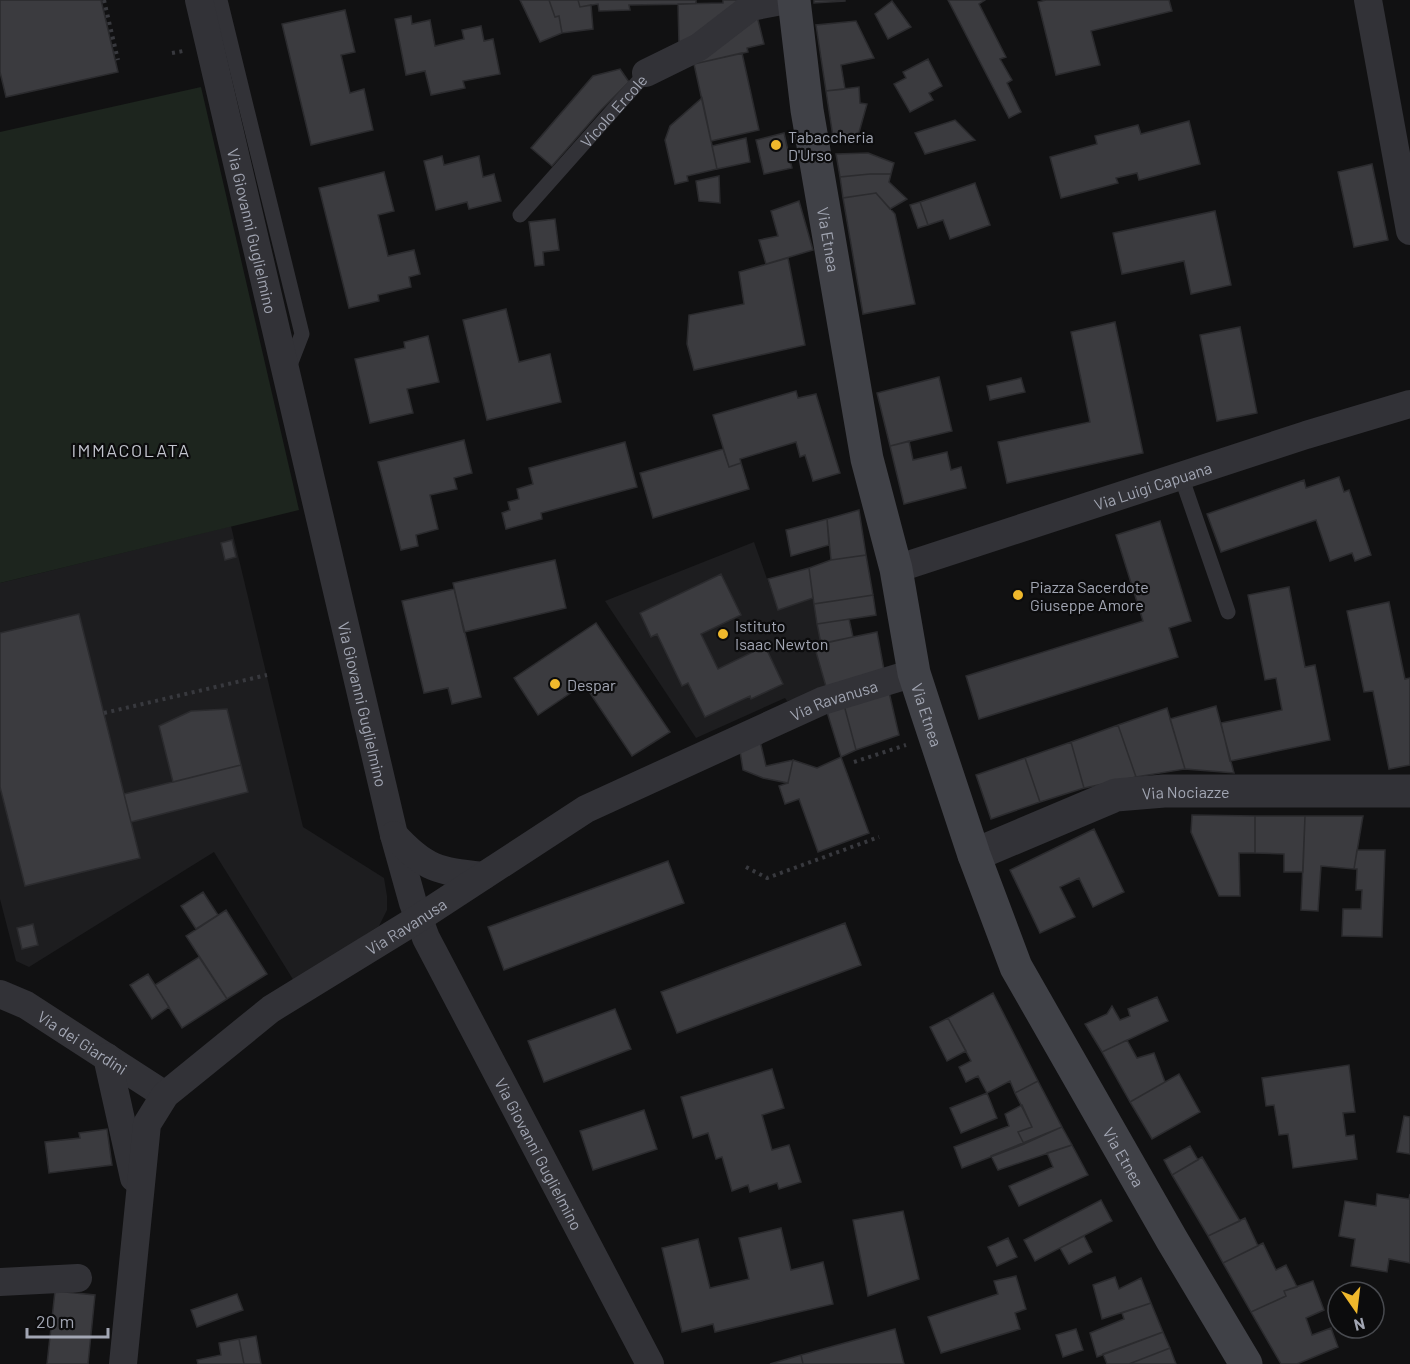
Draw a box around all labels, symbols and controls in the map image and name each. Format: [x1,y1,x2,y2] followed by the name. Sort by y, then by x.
[576,70,650,151] street label: Vicolo Ercole
[788,127,874,164] place label: Tabaccheria D'Urso
[769,138,783,152] marker: Tabaccheria D'Urso
[224,146,281,315] street label: Via Giovanni Guglielmino
[814,205,844,273] street label: Via Etnea
[71,439,191,461] district label: IMMACOLATA
[1091,457,1214,513] street label: Via Luigi Capuana
[1030,577,1149,614] place label: Piazza Sacerdote Giuseppe Amore
[1011,588,1025,602] marker: Piazza Sacerdote Giuseppe Amore
[735,616,828,653] place label: Istituto Isaac Newton
[335,620,392,788] street label: Via Giovanni Guglielmino
[716,627,730,641] marker: Istituto Isaac Newton
[567,675,616,694] place label: Despar
[787,675,880,724] street label: Via Ravanusa
[548,677,562,691] marker: Despar
[908,681,947,749] street label: Via Etnea
[1141,782,1230,802] street label: Via Nociazze
[362,894,449,958] street label: Via Ravanusa
[35,1006,131,1078] street label: Via dei Giardini
[492,1074,587,1233] street label: Via Giovanni Guglielmino
[1100,1124,1149,1190] street label: Via Etnea
[1326,1280,1386,1340] north arrow
[27,1301,108,1339] scale bar
[36,1310,74,1332] text: 20 m
[1352,1315,1367,1336] text: N

